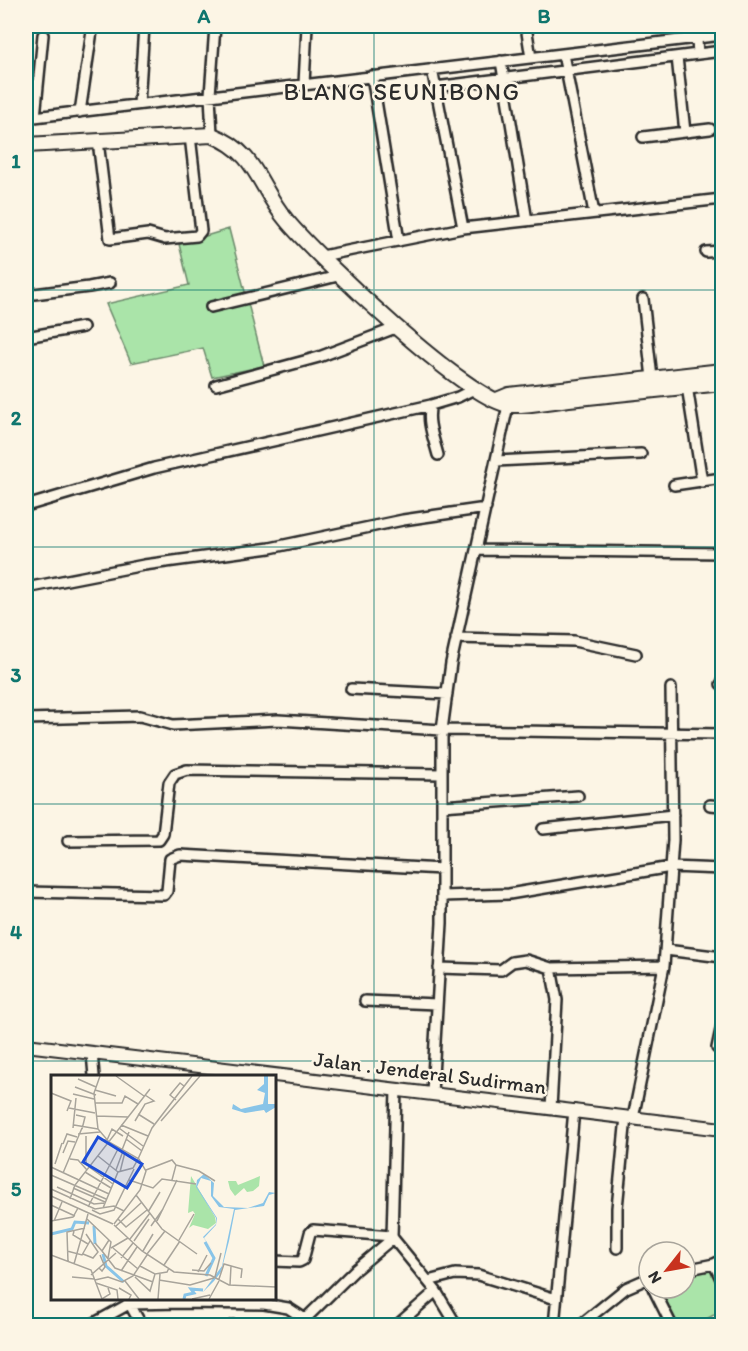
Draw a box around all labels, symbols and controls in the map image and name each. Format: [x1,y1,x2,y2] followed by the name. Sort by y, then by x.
[197,4,211,28] text: A
[538,4,551,28] text: B
[283,77,521,106] district label: BLANG SEUNIBONG
[11,149,21,173] text: 1
[11,406,22,430] text: 2
[11,663,22,687] text: 3
[10,920,22,944] text: 4
[312,1046,548,1099] street label: Jalan . Jenderal Sudirman
[51,1075,276,1300] inset map
[11,1177,22,1201] text: 5
[637,1240,697,1300] north arrow
[644,1268,665,1287] text: N

